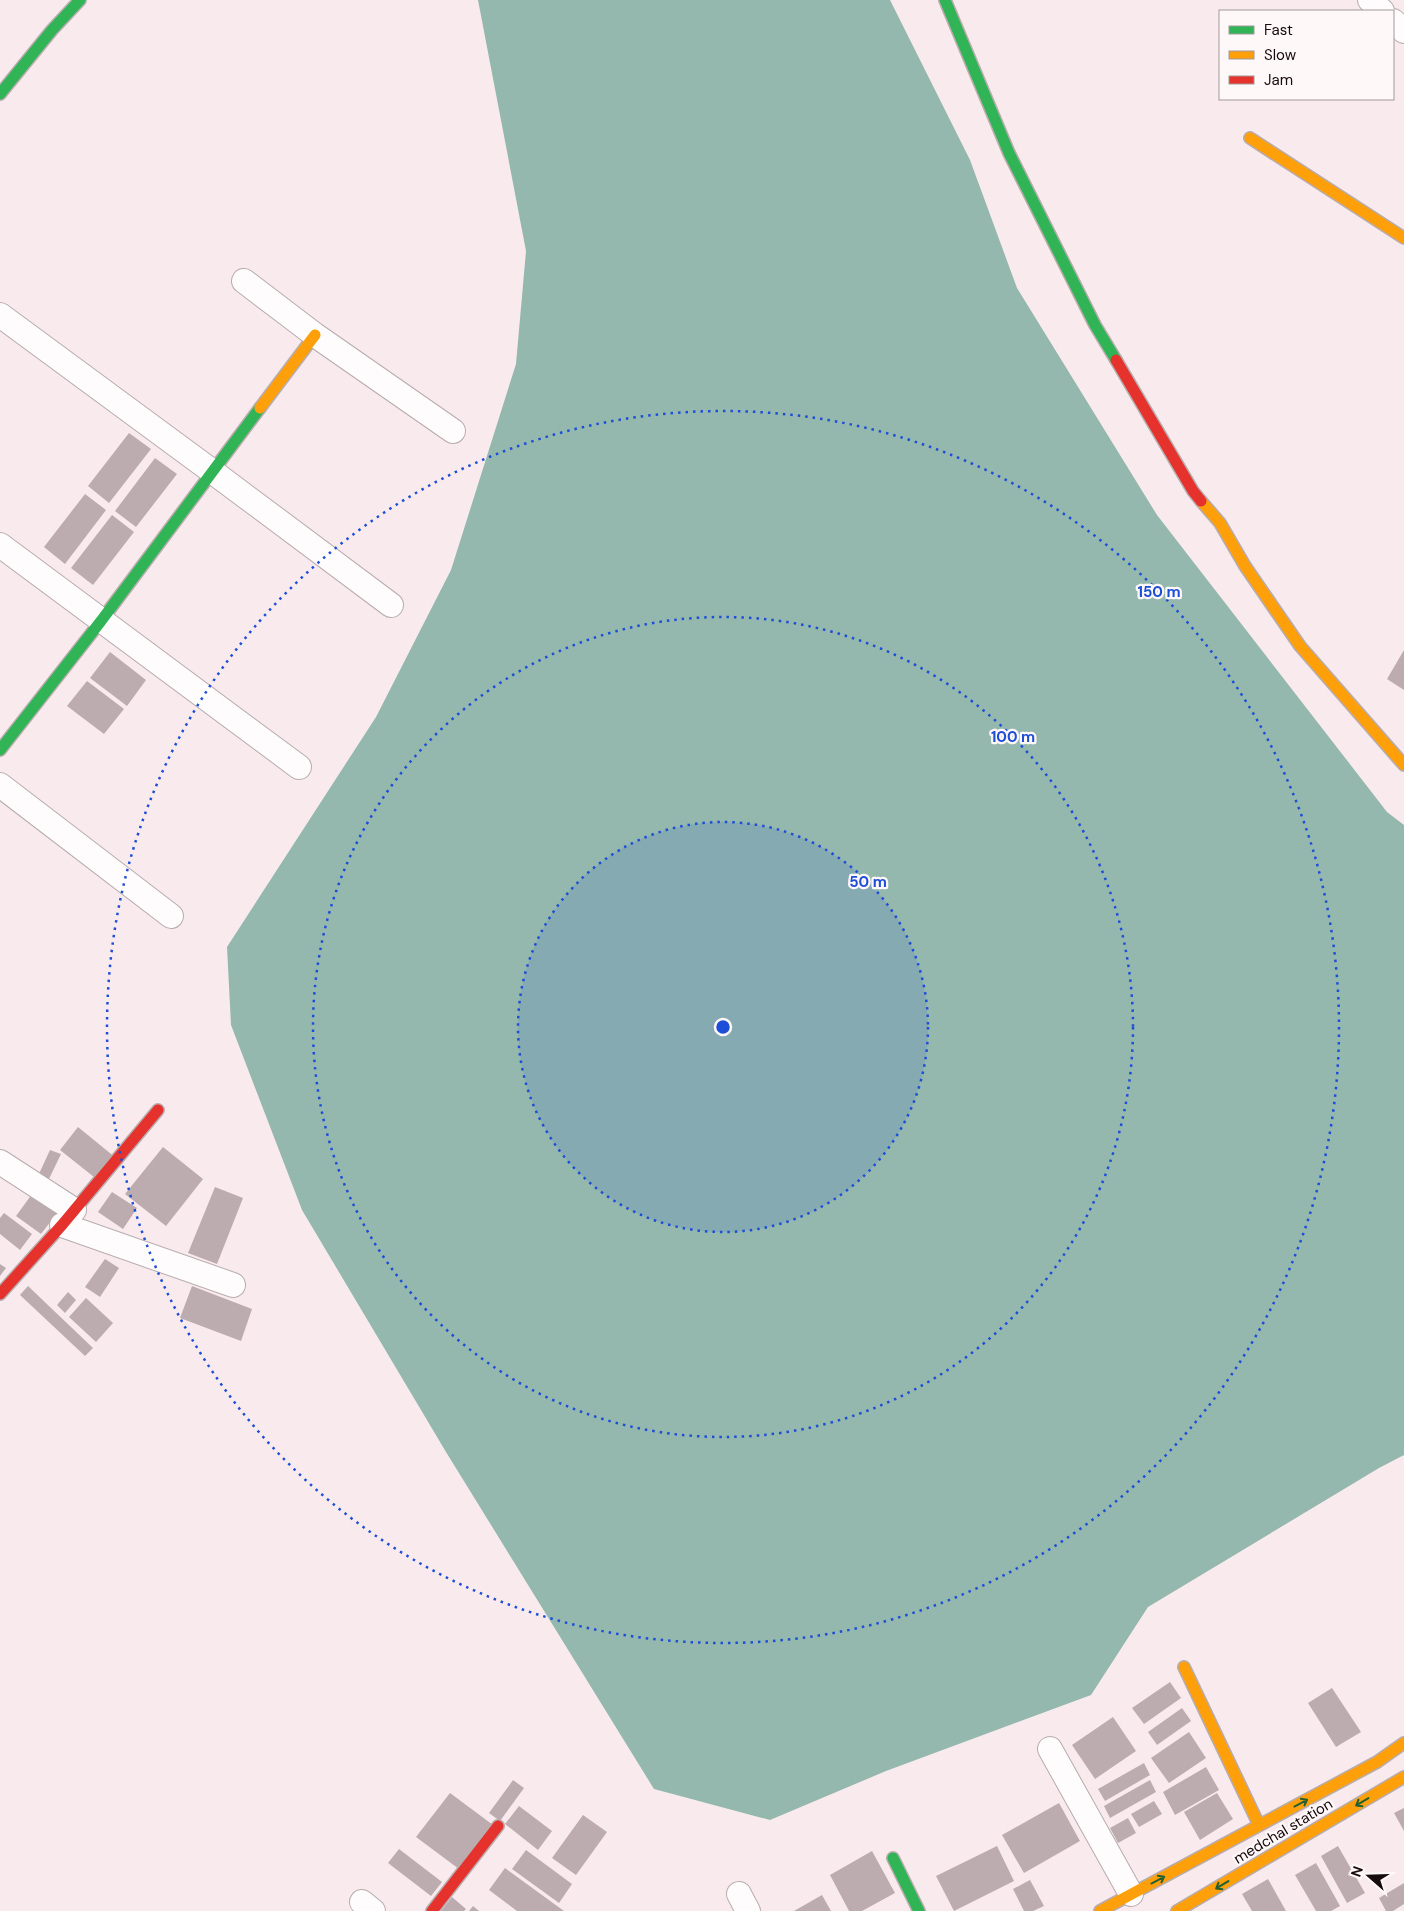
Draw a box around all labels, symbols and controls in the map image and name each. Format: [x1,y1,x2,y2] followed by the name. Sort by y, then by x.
[1219,10,1394,100] legend
[1264,20,1293,40] text: Fast
[1264,45,1297,65] text: Slow
[1264,70,1293,90] text: Jam
[1138,582,1181,602] text: 150 m
[991,727,1035,747] text: 100 m
[849,872,887,892] text: 50 m
[714,1018,732,1036] centre of rings
[1230,1794,1336,1868] street label: medchal station
[1293,1797,1308,1807] one-way arrow
[1355,1798,1370,1808] one-way arrow
[1344,1851,1394,1901] north arrow
[1347,1864,1367,1879] text: N
[1150,1874,1165,1884] one-way arrow
[1215,1880,1230,1890] one-way arrow

